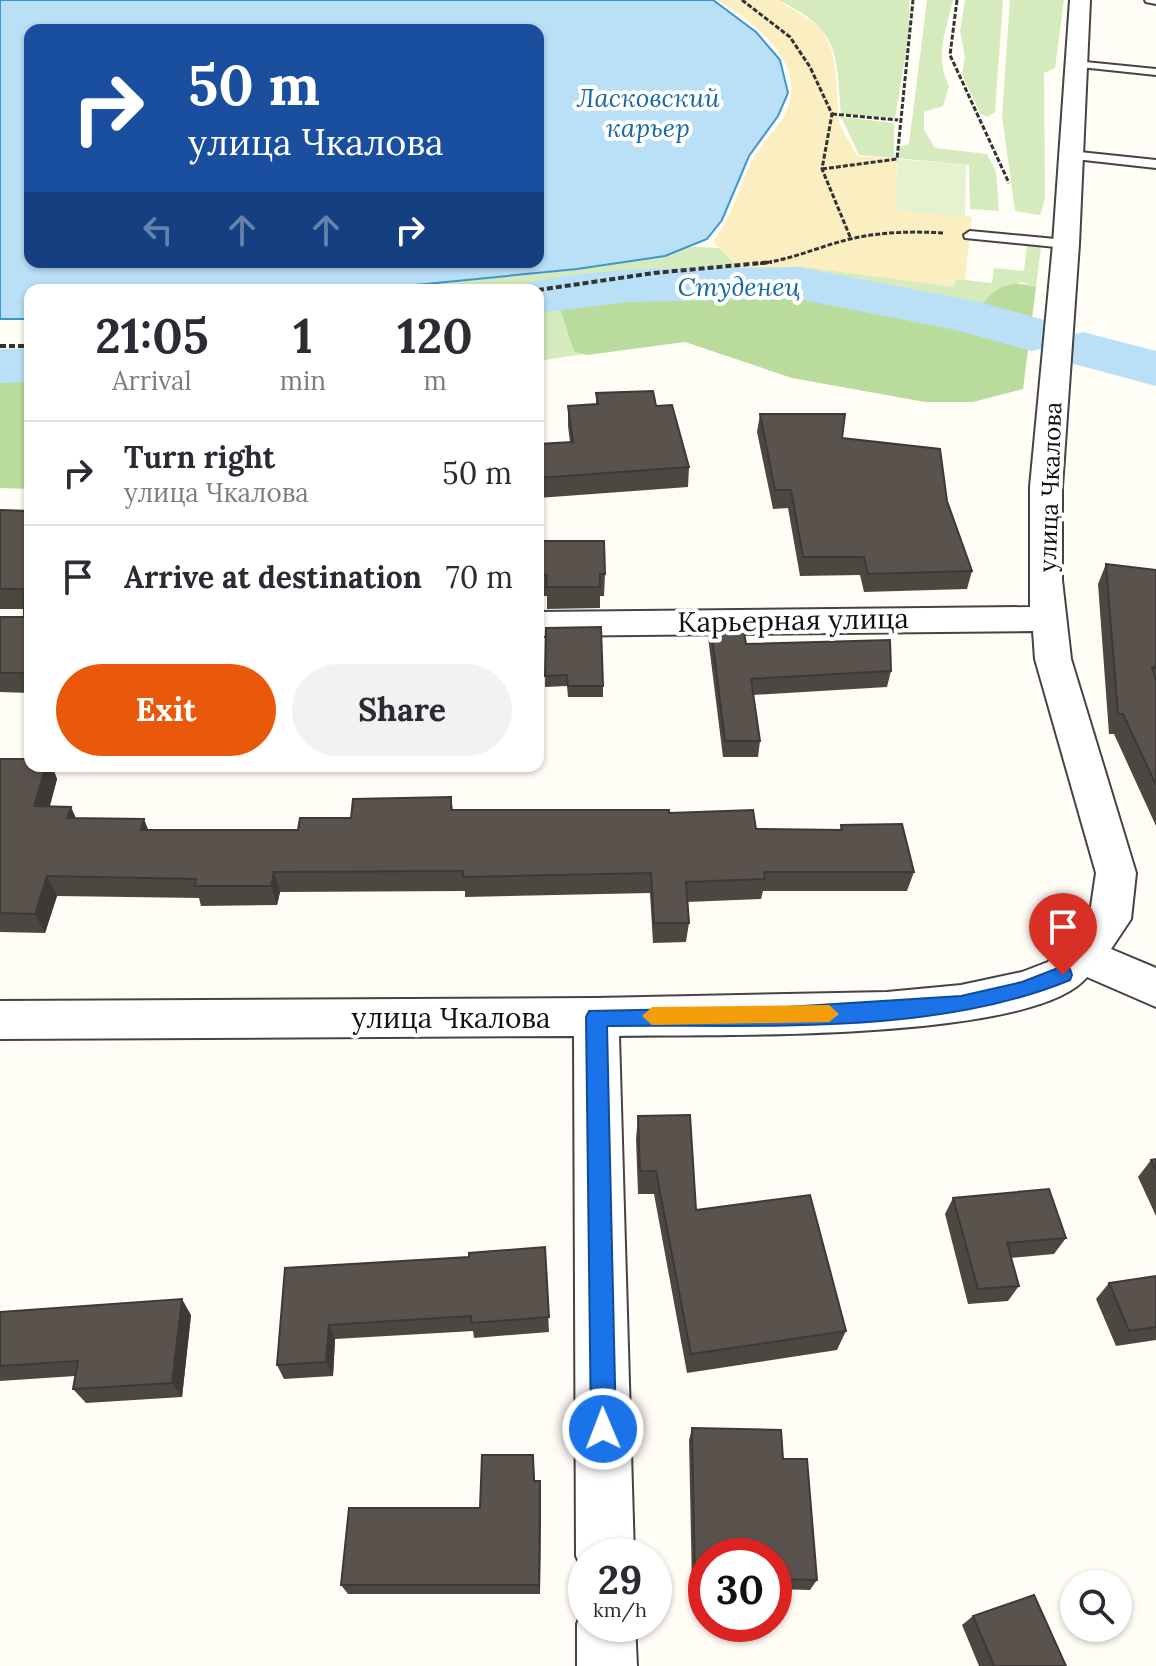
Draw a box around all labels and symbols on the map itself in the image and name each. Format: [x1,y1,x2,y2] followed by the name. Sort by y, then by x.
[576,81,720,144] water label: Ласковский карьер
[677,270,801,303] water label: Студенец
[1032,401,1068,573] street label: улица Чкалова
[677,600,909,640] street label: Карьерная улица
[1029,893,1097,975] pin
[352,1000,550,1036] street label: улица Чкалова
[561,1387,645,1471] position arrow
[688,1538,792,1642] speed limit sign: 30

